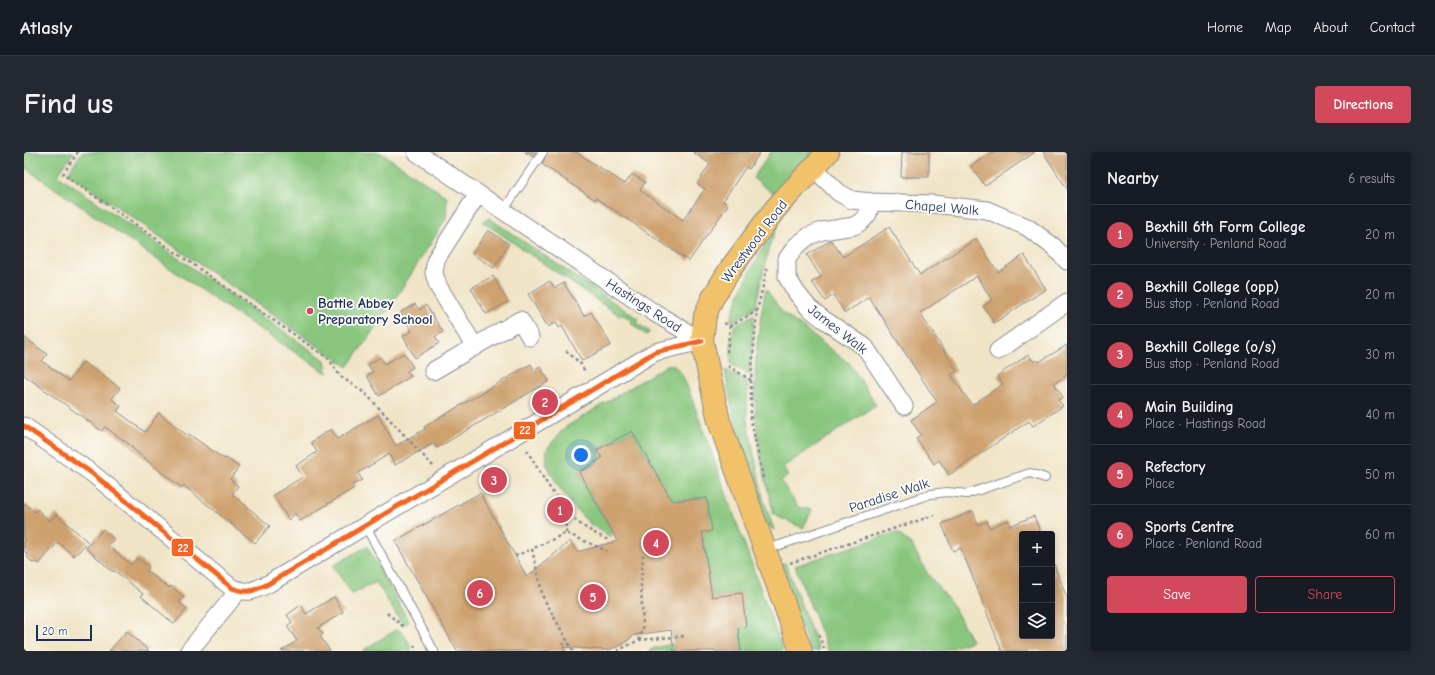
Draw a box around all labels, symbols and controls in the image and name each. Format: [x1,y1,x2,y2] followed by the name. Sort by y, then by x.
[20,17,72,39] text: Atlasly
[1207,19,1243,36] text: Home
[1265,19,1291,36] text: Map
[1313,19,1348,36] text: About
[1370,19,1415,36] text: Contact
[1315,86,1411,123] button: Directions
[24,88,113,120] text: Find us
[1107,169,1158,188] text: Nearby
[1348,171,1395,186] text: 6 results
[718,196,791,286] street label: Wrestwood Road
[904,196,980,219] street label: Chapel Walk
[1145,218,1306,236] text: Bexhill 6th Form College
[1117,227,1123,242] text: 1
[1365,227,1395,242] text: 20 m
[1145,236,1286,251] text: University · Penland Road
[603,275,685,336] street label: Hastings Road
[1145,278,1279,296] text: Bexhill College (opp)
[1117,287,1123,302] text: 2
[1365,287,1395,302] text: 20 m
[318,295,433,328] place label: Battle Abbey Preparatory School
[1145,296,1279,311] text: Bus stop · Penland Road
[804,301,871,358] street label: James Walk
[305,306,315,316] marker: Battle Abbey Preparatory School
[1145,338,1276,356] text: Bexhill College (o/s)
[1117,347,1123,362] text: 3
[1365,347,1395,362] text: 30 m
[1145,356,1279,371] text: Bus stop · Penland Road
[532,387,558,417] pin: 2
[1145,398,1234,416] text: Main Building
[1117,407,1123,422] text: 4
[1366,407,1395,422] text: 40 m
[1145,416,1266,431] text: Place · Hastings Road
[513,421,536,440] line badge: 22
[520,424,531,437] text: 22
[571,445,591,465] your location
[1145,458,1205,476] text: Refectory
[481,465,507,495] pin: 3
[1117,467,1123,482] text: 5
[1365,467,1395,482] text: 50 m
[847,474,932,516] street label: Paradise Walk
[1145,476,1175,491] text: Place
[547,495,573,525] pin: 1
[1145,518,1234,536] text: Sports Centre
[1117,527,1123,542] text: 6
[1365,527,1395,542] text: 60 m
[643,528,669,558] pin: 4
[1019,531,1055,639] map controls
[1019,531,1055,567] button: +
[1145,536,1262,551] text: Place · Penland Road
[171,538,194,557] line badge: 22
[178,542,189,555] text: 22
[1019,567,1055,603] button: −
[1107,576,1247,613] button: Save
[1255,576,1395,613] button: Share
[467,578,493,608] pin: 6
[580,582,606,612] pin: 5
[1019,603,1055,639] button: layers
[36,623,92,642] scale bar
[42,625,67,638] text: 20 m

